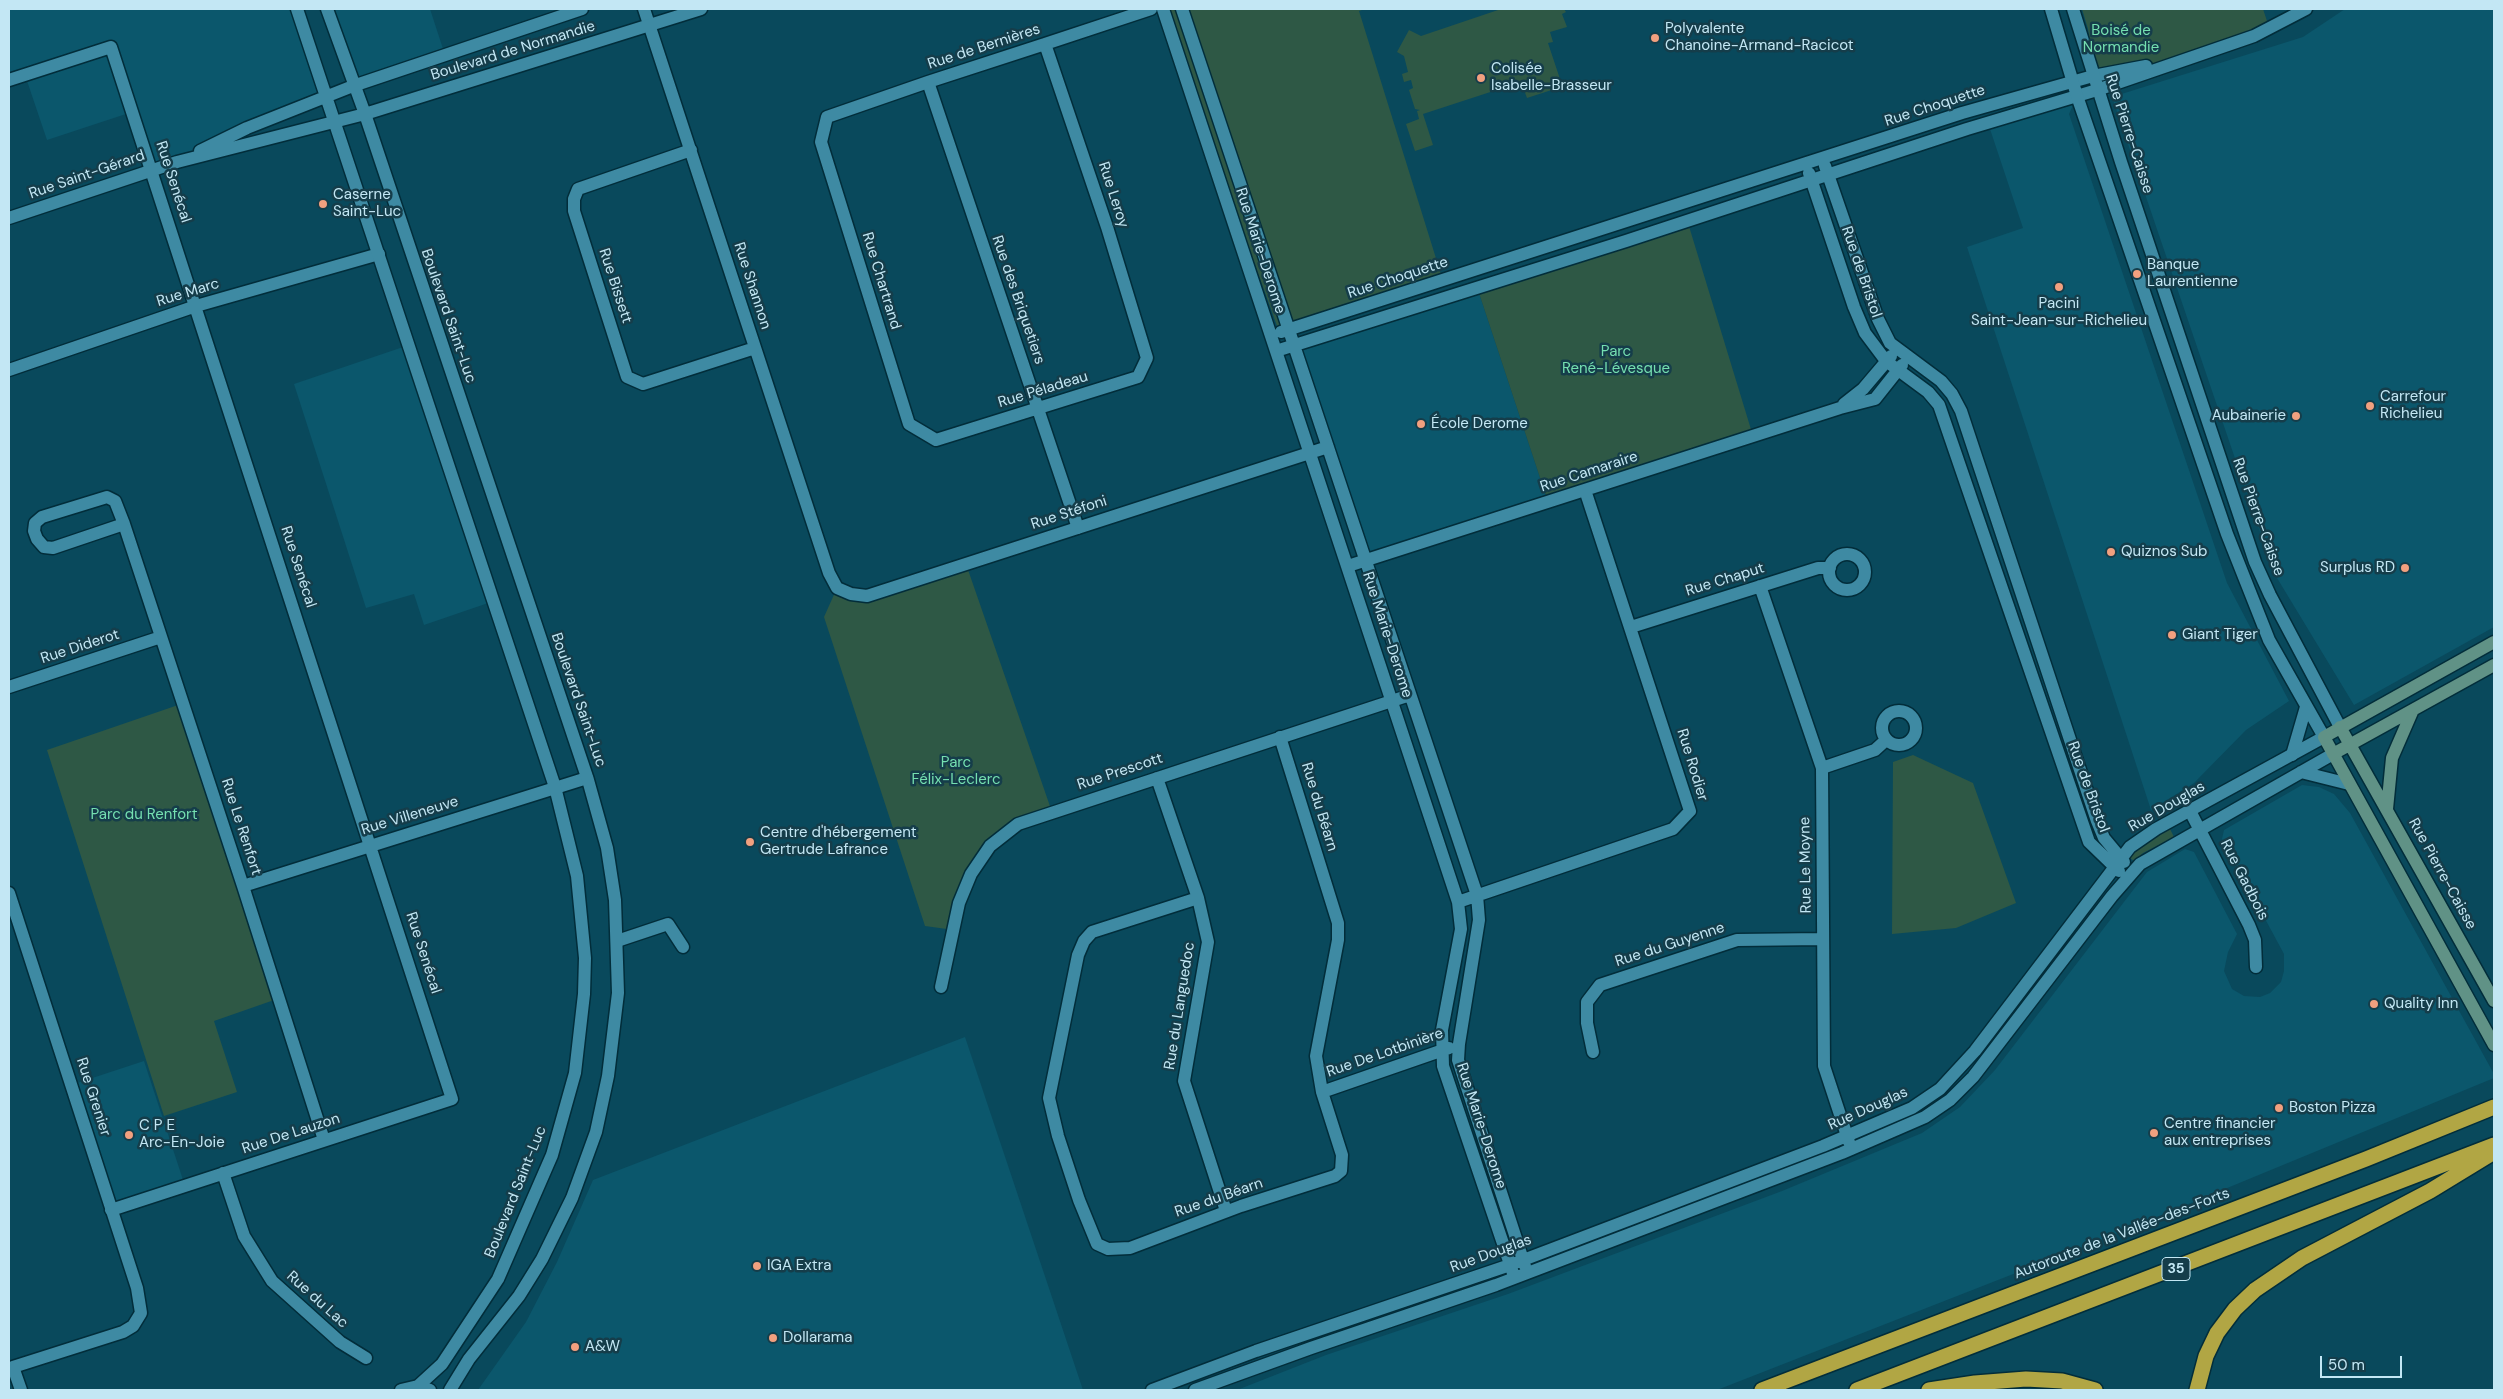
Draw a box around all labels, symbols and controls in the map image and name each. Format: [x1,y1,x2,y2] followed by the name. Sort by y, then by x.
[429,17,597,85] street label: Boulevard de Normandie
[926,20,1042,74] street label: Rue de Bernières
[1665,20,1854,55] place label: Polyvalente Chanoine-Armand-Racicot
[2083,22,2159,57] park label: Boisé de Normandie
[1649,32,1661,44] marker: Polyvalente Chanoine-Armand-Racicot
[1491,60,1612,95] place label: Colisée Isabelle-Brasseur
[1475,72,1487,84] marker: Colisée Isabelle-Brasseur
[2101,72,2157,196] street label: Rue Pierre-Caisse
[1882,81,1988,131] street label: Rue Choquette
[151,139,195,225] street label: Rue Senécal
[27,147,147,203] street label: Rue Saint-Gérard
[1094,160,1132,230] street label: Rue Leroy
[333,186,401,221] place label: Caserne Saint-Luc
[1231,186,1289,316] street label: Rue Marie-Derome
[317,198,329,210] marker: Caserne Saint-Luc
[1837,224,1885,320] street label: Rue de Bristol
[858,230,904,332] street label: Rue Chartrand
[988,233,1048,367] street label: Rue des Briquetiers
[729,240,775,332] street label: Rue Shannon
[594,246,636,326] street label: Rue Bissett
[417,247,479,385] street label: Boulevard Saint-Luc
[1345,253,1451,303] street label: Rue Choquette
[2147,256,2238,291] place label: Banque Laurentienne
[2131,268,2143,280] marker: Banque Laurentienne
[154,275,222,311] street label: Rue Marc
[2053,281,2065,293] marker: Pacini Saint-Jean-sur-Richelieu
[1971,295,2147,330] place label: Pacini Saint-Jean-sur-Richelieu
[1562,343,1670,378] park label: Parc René-Lévesque
[996,368,1090,412] street label: Rue Péladeau
[2380,388,2446,423] place label: Carrefour Richelieu
[2364,400,2376,412] marker: Carrefour Richelieu
[2212,407,2286,425] place label: Aubainerie
[2290,410,2302,422] marker: Aubainerie
[1431,415,1528,433] place label: École Derome
[1415,418,1427,430] marker: École Derome
[1538,448,1640,496] street label: Rue Camaraire
[2228,455,2288,579] street label: Rue Pierre-Caisse
[1029,492,1109,534] street label: Rue Stéfoni
[276,524,320,610] street label: Rue Senécal
[2121,543,2207,561] place label: Quiznos Sub
[2105,546,2117,558] marker: Quiznos Sub
[1683,559,1767,601] street label: Rue Chaput
[2320,559,2395,577] place label: Surplus RD
[2399,562,2411,574] marker: Surplus RD
[1358,570,1416,700] street label: Rue Marie-Derome
[38,626,122,668] street label: Rue Diderot
[2182,626,2258,644] place label: Giant Tiger
[2166,629,2178,641] marker: Giant Tiger
[547,631,609,769] street label: Boulevard Saint-Luc
[1673,727,1711,803] street label: Rue Rodier
[2063,739,2113,835] street label: Rue de Bristol
[1075,750,1165,794] street label: Rue Prescott
[911,754,1001,789] park label: Parc Félix-Leclerc
[1297,760,1341,854] street label: Rue du Béarn
[217,776,265,878] street label: Rue Le Renfort
[2126,778,2208,836] street label: Rue Douglas
[359,793,461,839] street label: Rue Villeneuve
[90,806,198,824] park label: Parc du Renfort
[2404,815,2480,933] street label: Rue Pierre-Caisse
[1796,817,1816,913] street label: Rue Le Moyne
[760,824,917,859] place label: Centre d'hébergement Gertrude Lafrance
[744,836,756,848] marker: Centre d'hébergement Gertrude Lafrance
[2216,837,2272,923] street label: Rue Gadbois
[401,910,445,996] street label: Rue Senécal
[1613,919,1727,971] street label: Rue du Guyenne
[1161,941,1199,1071] street label: Rue du Languedoc
[2384,995,2458,1013] place label: Quality Inn
[2368,998,2380,1010] marker: Quality Inn
[1324,1025,1446,1081] street label: Rue De Lotbinière
[72,1055,114,1139] street label: Rue Grenier
[1452,1061,1510,1191] street label: Rue Marie-Derome
[1825,1083,1911,1135] street label: Rue Douglas
[2289,1099,2376,1117] place label: Boston Pizza
[2273,1102,2285,1114] marker: Boston Pizza
[240,1110,342,1158] street label: Rue De Lauzon
[2164,1115,2276,1150] place label: Centre financier aux entreprises
[139,1117,225,1152] place label: C P E Arc-En-Joie
[481,1123,551,1261] street label: Boulevard Saint-Luc
[2148,1127,2160,1139] marker: Centre financier aux entreprises
[123,1129,135,1141] marker: C P E Arc-En-Joie
[1173,1175,1265,1221] street label: Rue du Béarn
[2012,1184,2232,1284] street label: Autoroute de la Vallée-des-Forts
[1448,1231,1534,1277] street label: Rue Douglas
[767,1257,831,1275] place label: IGA Extra
[2162,1258,2190,1280] road number: 35
[751,1260,763,1272] marker: IGA Extra
[282,1268,352,1332] street label: Rue du Lac
[783,1329,852,1347] place label: Dollarama
[767,1332,779,1344] marker: Dollarama
[585,1338,620,1356] place label: A&W
[569,1341,581,1353] marker: A&W
[2323,1346,2406,1378] scale bar
[2328,1355,2365,1375] text: 50 m

